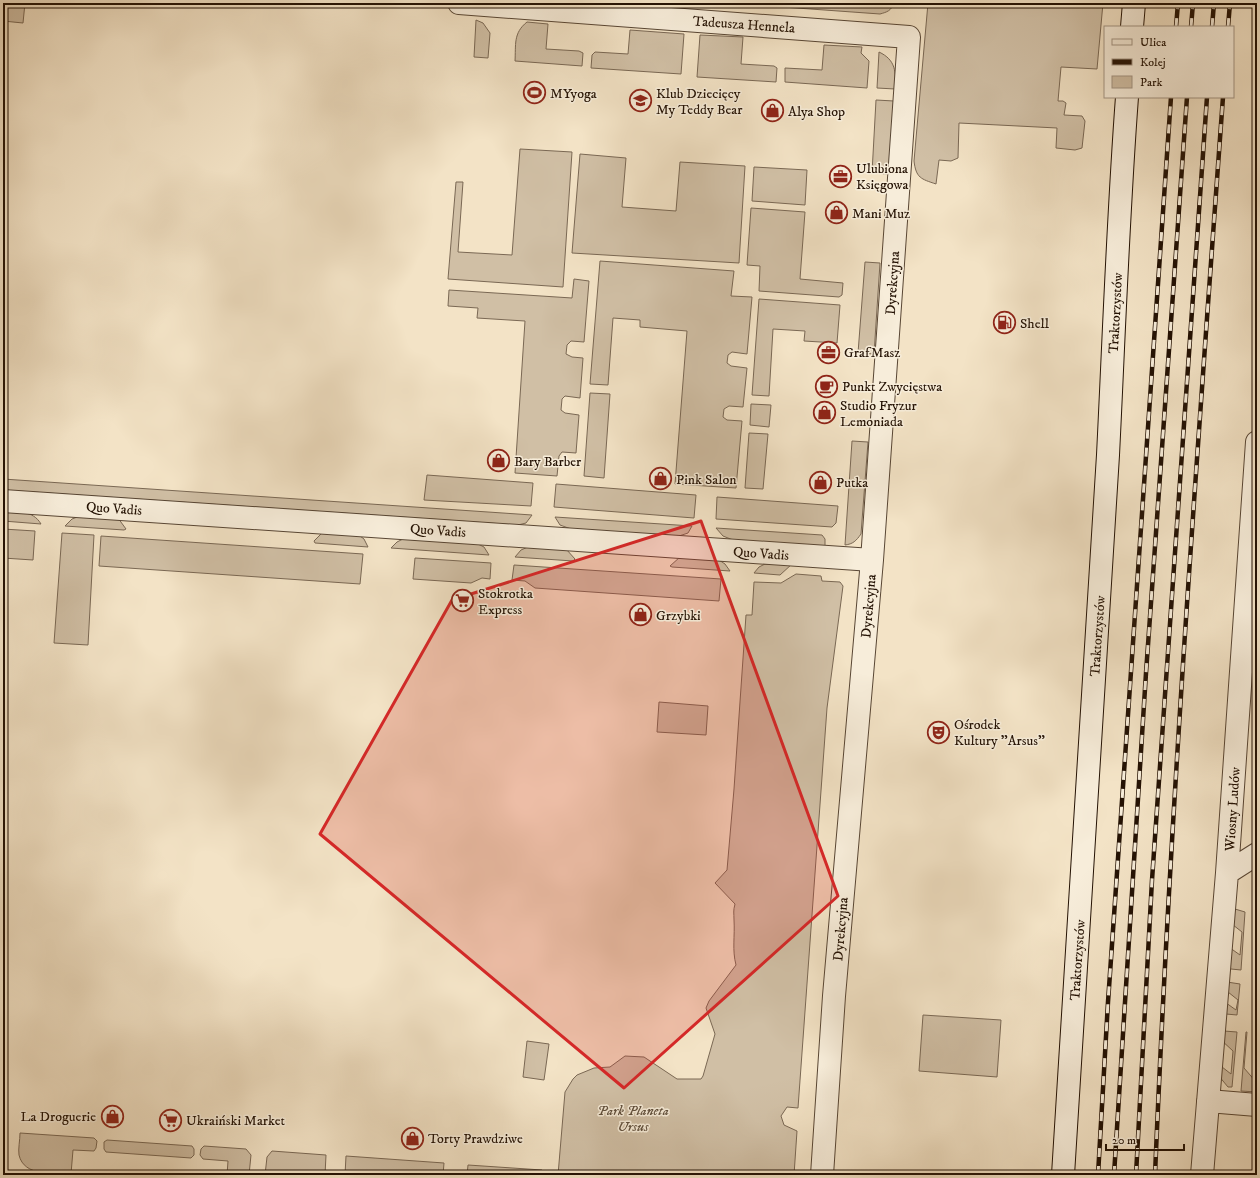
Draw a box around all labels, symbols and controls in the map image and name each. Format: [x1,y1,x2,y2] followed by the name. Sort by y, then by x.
[692,12,796,38] street label: Tadeusza Hennela
[1104,26,1234,98] legend
[1140,35,1167,50] text: Ulica
[1140,55,1166,70] text: Kolej
[1140,75,1162,90] text: Park
[521,80,547,106] sports icon: MYyoga
[550,85,597,103] place label: MYyoga
[656,85,743,119] place label: Klub Dziecięcy My Teddy Bear
[627,88,653,114] school or university icon: Klub Dziecięcy My Teddy Bear
[759,98,785,124] shop icon: Alya Shop
[788,103,845,121] place label: Alya Shop
[856,160,908,194] place label: Ulubiona Księgowa
[828,163,854,189] office icon: Ulubiona Księgowa
[824,200,850,226] shop icon: Mani Muz
[852,205,910,223] place label: Mani Muz
[882,250,904,316] street label: Dyrekcyjna
[1105,272,1127,354] street label: Traktorzystów
[992,310,1018,336] fuel station icon: Shell
[1020,315,1050,333] place label: Shell
[816,339,842,365] office icon: GrafMasz
[844,344,900,362] place label: GrafMasz
[813,373,839,399] cafe icon: Punkt Zwycięstwa
[842,378,942,396] place label: Punkt Zwycięstwa
[840,397,918,431] place label: Studio Fryzur Lemoniada
[812,400,838,426] shop icon: Studio Fryzur Lemoniada
[486,448,512,474] shop icon: Bary Barber
[514,453,582,471] place label: Bary Barber
[648,466,674,492] shop icon: Pink Salon
[807,469,833,495] shop icon: Putka
[676,471,737,489] place label: Pink Salon
[836,474,868,492] place label: Putka
[85,498,143,520] street label: Quo Vadis
[409,520,467,542] street label: Quo Vadis
[732,543,790,565] street label: Quo Vadis
[857,573,881,639] street label: Dyrekcyjna
[478,585,533,619] place label: Stokrotka Express
[449,588,475,614] supermarket icon: Stokrotka Express
[1086,595,1110,677] street label: Traktorzystów
[628,602,654,628] shop icon: Grzybki
[656,607,701,625] place label: Grzybki
[954,716,1045,750] place label: Ośrodek Kultury "Arsus"
[925,719,951,745] theatre icon: Ośrodek Kultury "Arsus"
[1221,766,1245,853] street label: Wiosny Ludów
[829,896,853,962] street label: Dyrekcyjna
[1066,919,1090,1001] street label: Traktorzystów
[597,1102,669,1136] park label: Park Planeta Ursus
[99,1103,125,1129] shop icon: La Droguerie
[157,1107,183,1133] supermarket icon: Ukraiński Market
[21,1108,96,1126] place label: La Droguerie
[186,1112,286,1130] place label: Ukraiński Market
[399,1125,425,1151] shop icon: Torty Prawdziwe
[1106,1126,1184,1152] scale bar
[428,1130,523,1148] place label: Torty Prawdziwe
[1112,1133,1136,1148] text: 20 m

